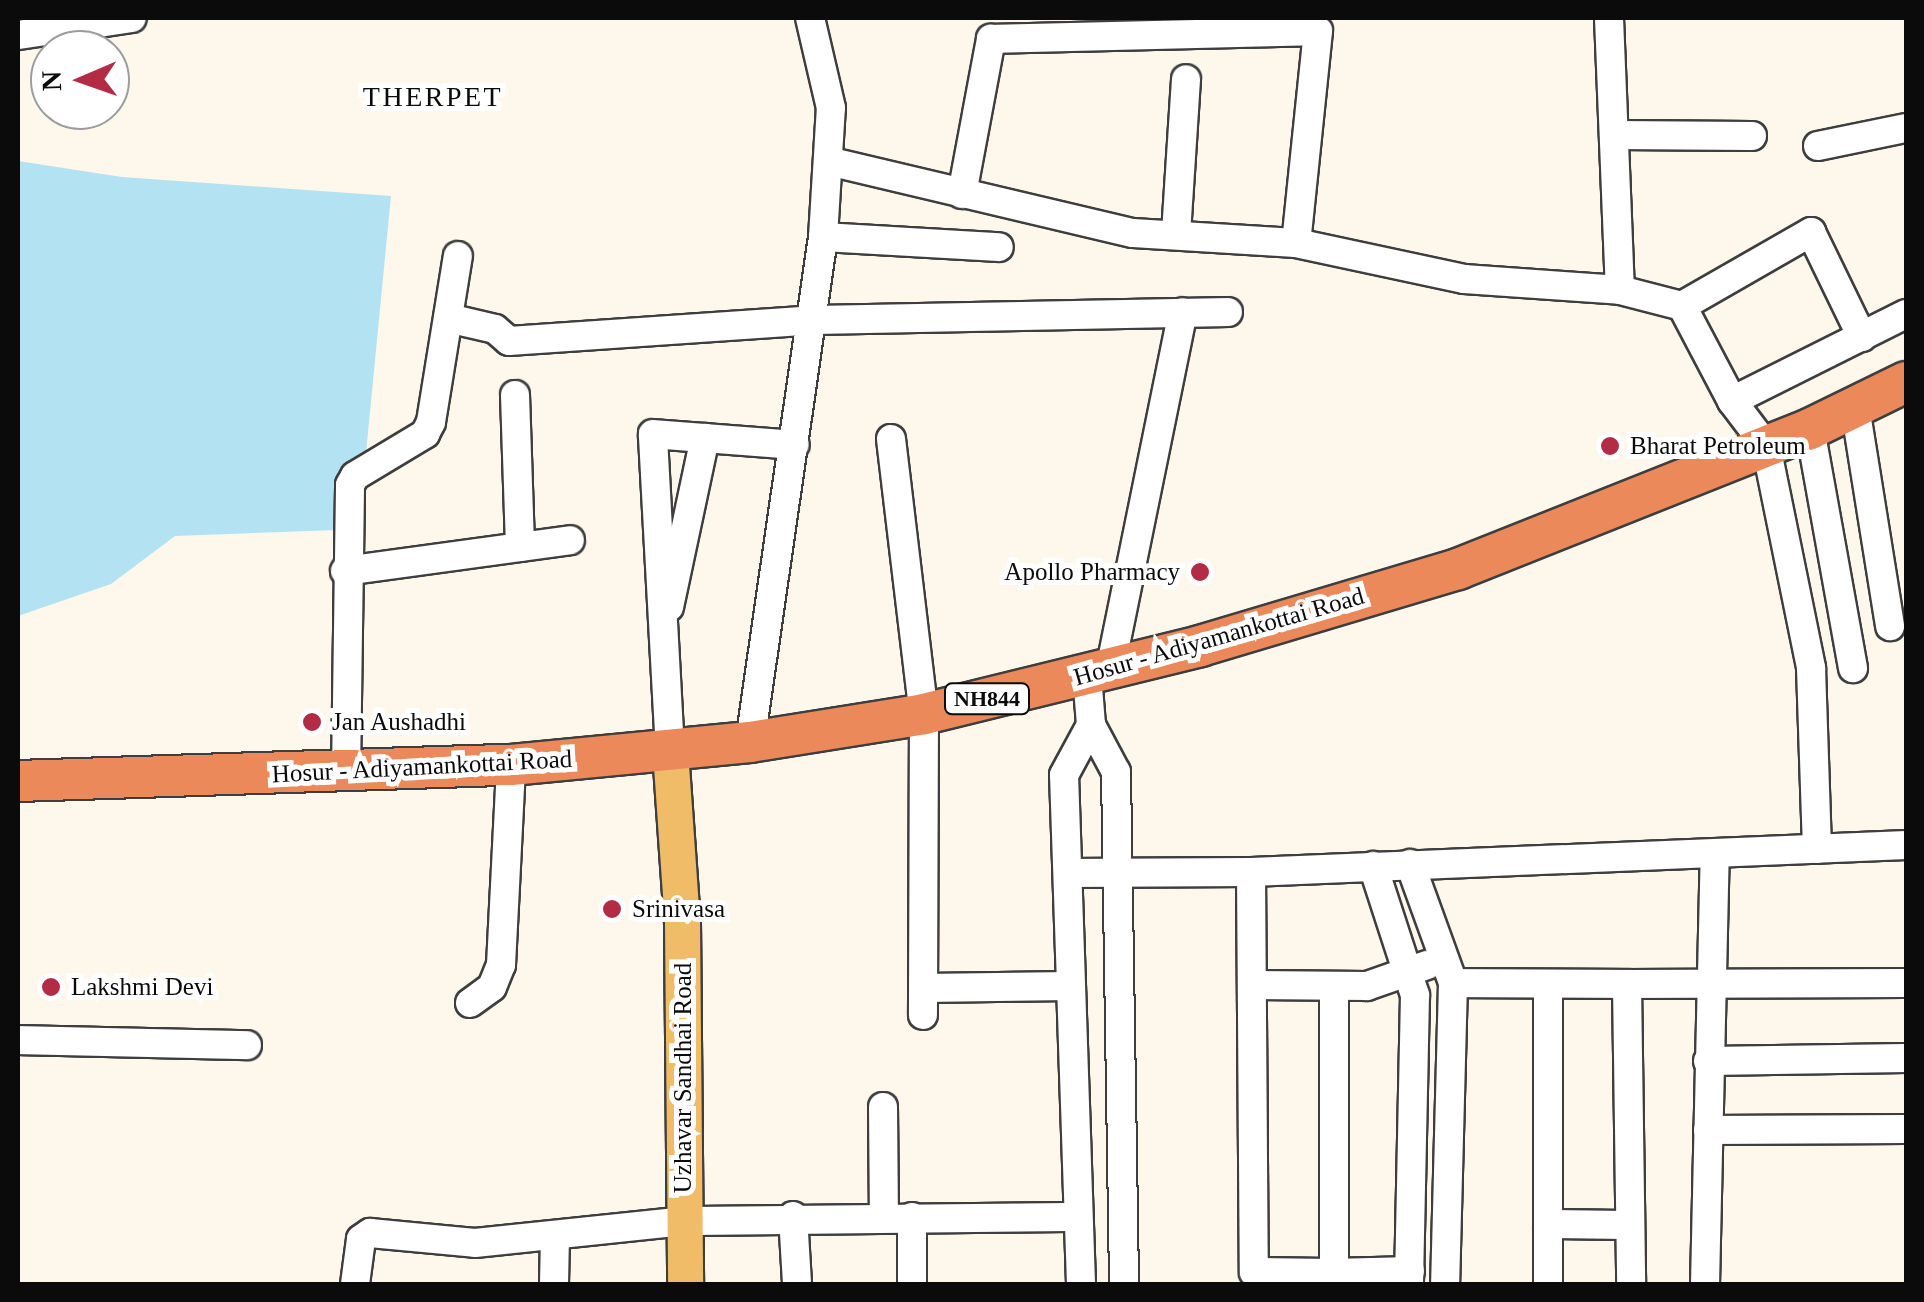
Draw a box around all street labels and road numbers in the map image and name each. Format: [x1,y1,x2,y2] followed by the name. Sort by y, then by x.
[1070,581,1368,693] street label: Hosur - Adiyamankottai Road
[942,682,1032,716] road number: NH844
[270,744,574,790] street label: Hosur - Adiyamankottai Road
[668,963,698,1193] street label: Uzhavar Sandhai Road

